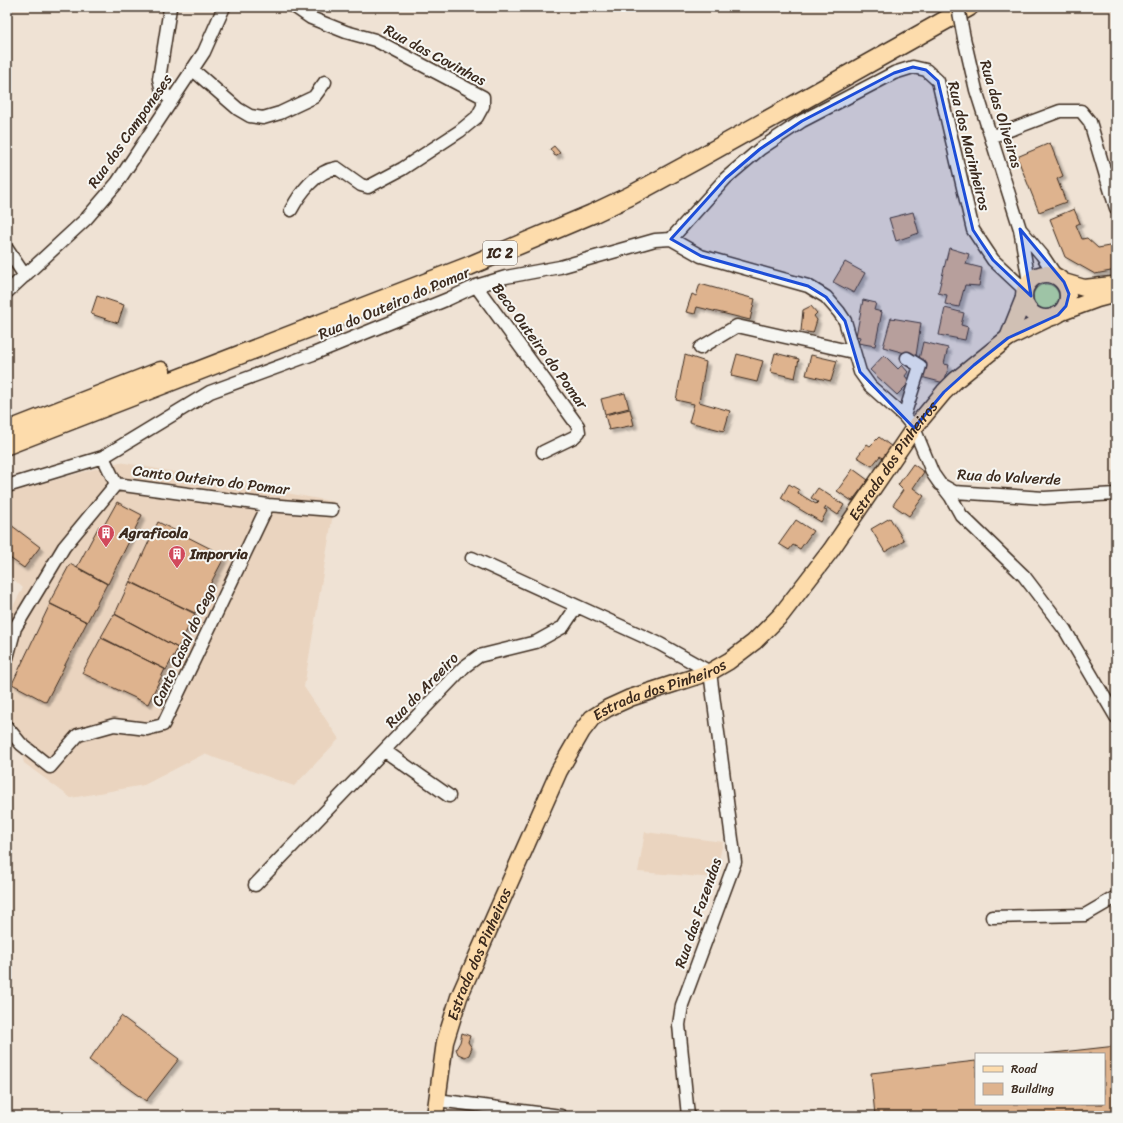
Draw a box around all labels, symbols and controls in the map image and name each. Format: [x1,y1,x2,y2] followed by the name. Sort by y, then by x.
[379,17,492,93] street label: Rua das Covinhas
[972,57,1030,172] street label: Rua das Oliveiras
[81,68,179,194] street label: Rua dos Camponeses
[940,78,998,214] street label: Rua dos Marinheiros
[483,241,517,265] road number: IC 2
[314,259,475,347] street label: Rua do Outeiro do Pomar
[485,277,595,415] street label: Beco Outeiro do Pomar
[842,395,945,526] street label: Estrada dos Pinheiros
[131,457,292,503] street label: Canto Outeiro do Pomar
[957,461,1061,493] street label: Rua do Valverde
[118,520,189,546] place label: Agraficola
[96,523,116,548] building icon: Agraficola
[189,541,248,567] place label: Imporvia
[167,544,187,569] building icon: Imporvia
[144,579,224,711] street label: Canto Casal do Cego
[379,646,465,734] street label: Rua do Areeiro
[587,652,732,728] street label: Estrada dos Pinheiros
[667,854,729,972] street label: Rua das Fazendas
[440,884,519,1024] street label: Estrada dos Pinheiros
[975,1053,1105,1105] legend
[1011,1058,1038,1080] text: Road
[1011,1078,1054,1100] text: Building

